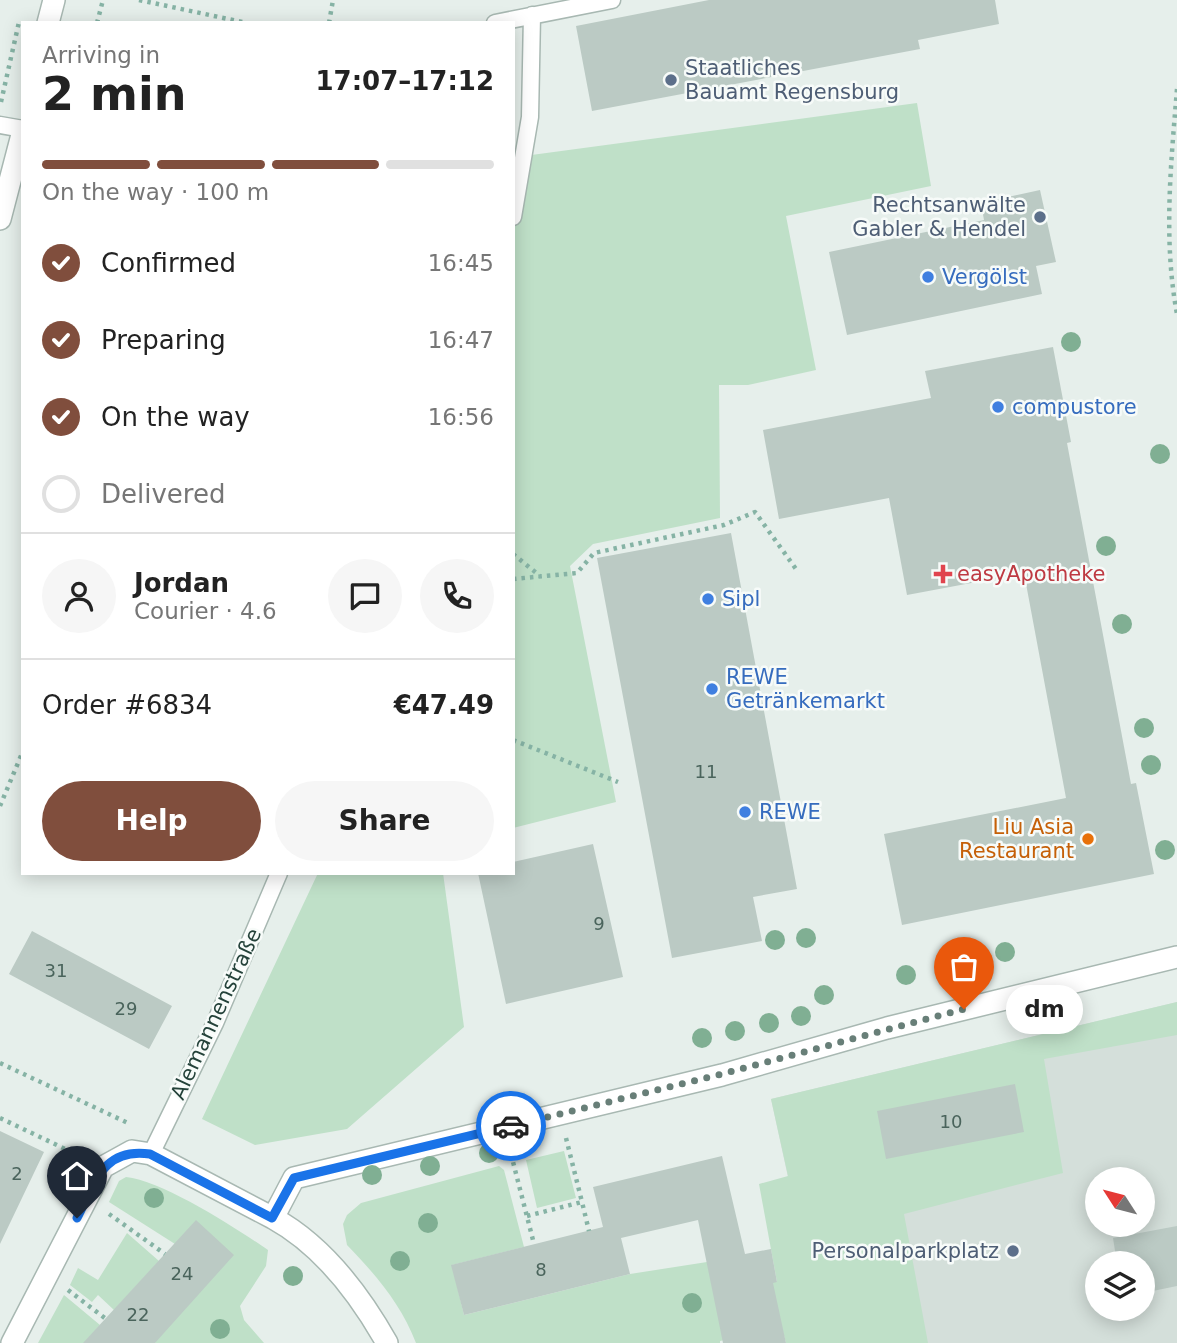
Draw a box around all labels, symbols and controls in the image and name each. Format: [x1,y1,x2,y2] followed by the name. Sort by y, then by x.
[42,42,160,68] text: Arriving in
[685,56,899,104] place label: Staatliches Bauamt Regensburg
[315,66,494,96] text: 17:07–17:12
[42,67,186,121] text: 2 min
[663,72,679,88] marker: Staatliches Bauamt Regensburg
[42,179,269,205] text: On the way · 100 m
[852,193,1026,241] place label: Rechtsanwälte Gabler & Hendel
[1032,209,1048,225] marker: Rechtsanwälte Gabler & Hendel
[42,244,80,282] icon: check
[101,248,236,278] text: Confirmed
[428,250,494,276] text: 16:45
[942,265,1027,289] place label: Vergölst
[920,269,936,285] marker: Vergölst
[42,321,80,359] icon: check
[101,325,226,355] text: Preparing
[428,327,494,353] text: 16:47
[1012,395,1137,419] place label: compustore
[42,398,80,436] icon: check
[990,399,1006,415] marker: compustore
[101,402,250,432] text: On the way
[428,404,494,430] text: 16:56
[101,479,225,509] text: Delivered
[42,559,116,633] button: person
[328,559,402,633] button: chat
[420,559,494,633] button: phone
[957,562,1106,586] place label: easyApotheke
[935,566,951,582] marker: easyApotheke
[134,568,229,598] text: Jordan
[722,587,760,611] place label: Sipl
[700,591,716,607] marker: Sipl
[134,598,277,624] text: Courier · 4.6
[726,665,885,713] place label: REWE Getränkemarkt
[704,681,720,697] marker: REWE Getränkemarkt
[42,690,212,720] text: Order #6834
[394,690,494,720] text: €47.49
[695,761,717,782] house number: 11
[42,781,261,861] button: Help
[275,781,494,861] button: Share
[759,800,821,824] place label: REWE
[737,804,753,820] marker: REWE
[959,815,1074,863] place label: Liu Asia Restaurant
[1080,831,1096,847] marker: Liu Asia Restaurant
[593,913,605,934] house number: 9
[166,925,266,1103] street label: Alemannenstraße
[934,937,994,1009] pin
[945,948,983,986] icon: bag
[45,960,67,981] house number: 31
[1006,984,1083,1034] callout: dm
[1024,996,1065,1022] text: dm
[115,998,137,1019] house number: 29
[476,1091,546,1161] courier
[492,1107,530,1145] icon: car
[940,1111,962,1132] house number: 10
[47,1146,107,1218] pin
[58,1157,96,1195] icon: home
[11,1163,23,1184] house number: 2
[1085,1167,1155,1237] north arrow
[1085,1167,1155,1321] map controls
[811,1239,999,1263] place label: Personalparkplatz
[1005,1243,1021,1259] marker: Personalparkplatz
[1085,1251,1155,1321] button: layers
[535,1259,547,1280] house number: 8
[171,1263,193,1284] house number: 24
[127,1304,149,1325] house number: 22

